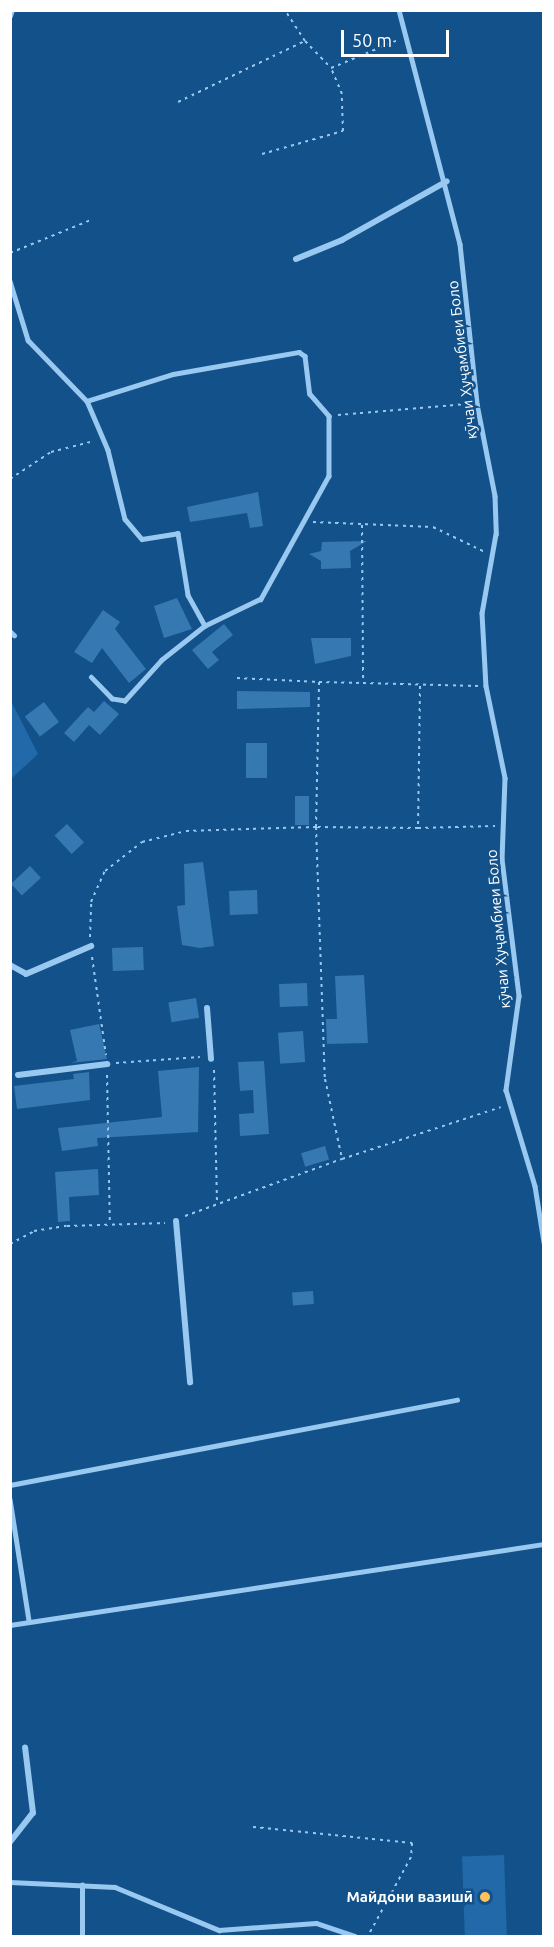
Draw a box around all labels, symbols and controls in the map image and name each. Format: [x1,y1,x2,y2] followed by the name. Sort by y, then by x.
[344,18,452,56] scale bar
[352,30,392,50] text: 50 m
[443,280,481,440] street label: кӯчаи Хуҷамбиеи Боло
[482,849,514,1009] street label: кӯчаи Хуҷамбиеи Боло
[346,1888,473,1906] place label: Майдони вазишӣ
[478,1890,492,1904] marker: Майдони вазишӣ

